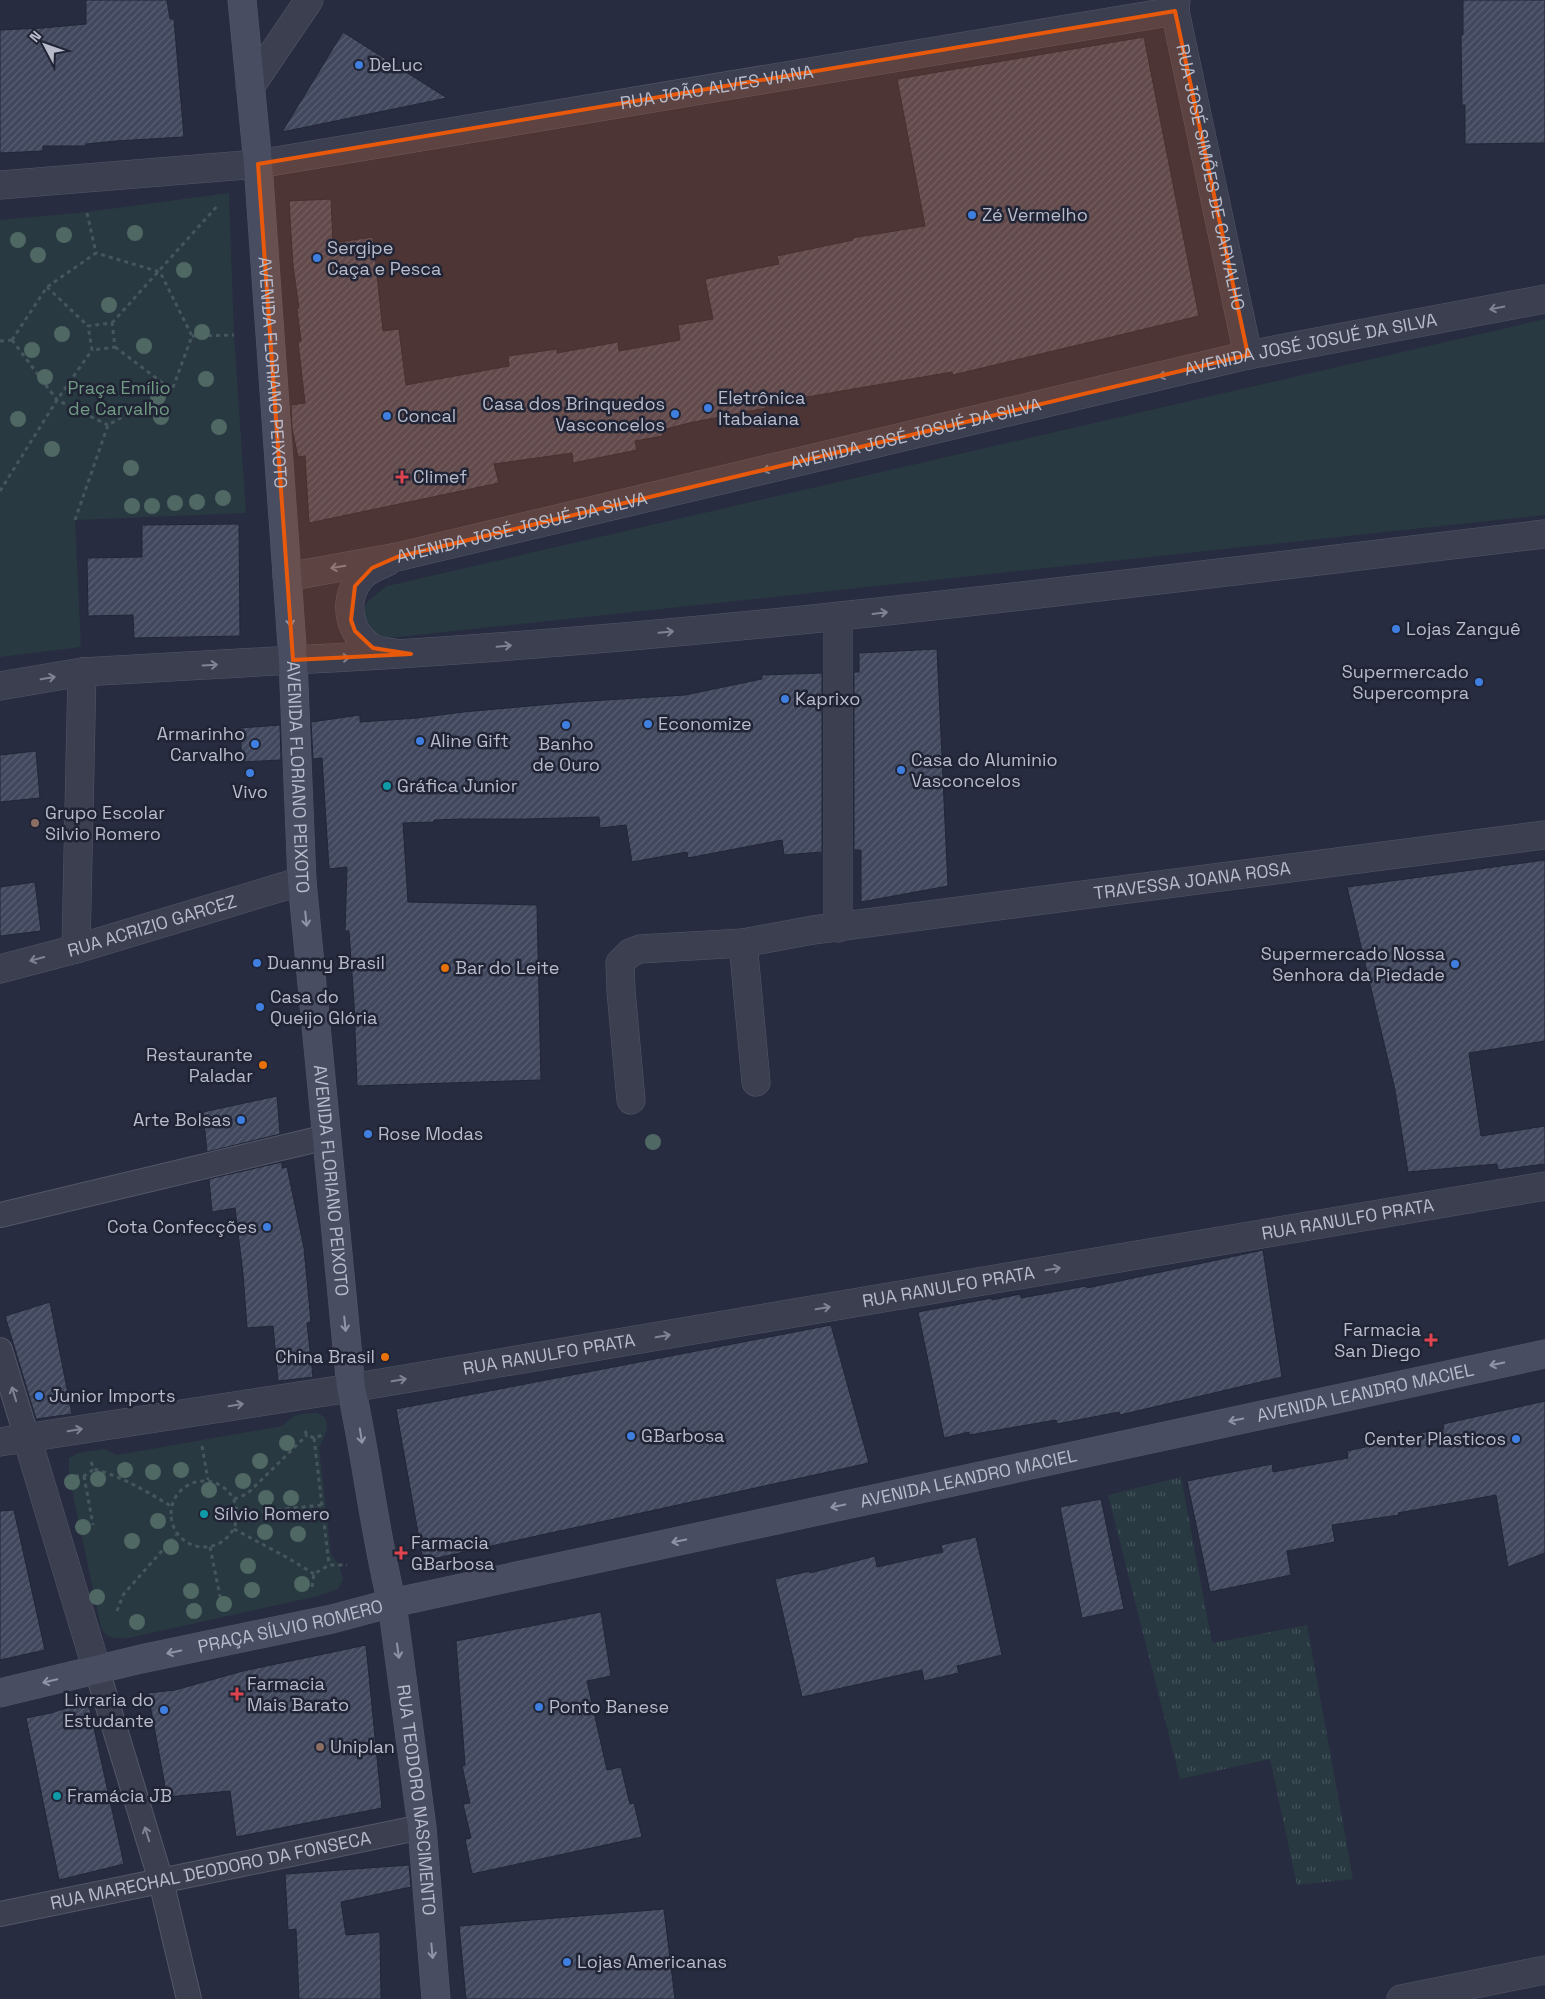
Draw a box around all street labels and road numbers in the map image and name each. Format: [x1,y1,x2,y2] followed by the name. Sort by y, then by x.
[1171,42,1250,313] street label: RUA JOSÉ SIMÕES DE CARVALHO
[618,60,815,114] street label: RUA JOÃO ALVES VIANA
[254,256,293,489] street label: AVENIDA FLORIANO PEIXOTO
[1182,308,1439,381] street label: AVENIDA JOSÉ JOSUÉ DA SILVA
[788,392,1043,474] street label: AVENIDA JOSÉ JOSUÉ DA SILVA
[394,486,649,568] street label: AVENIDA JOSÉ JOSUÉ DA SILVA
[282,660,315,894] street label: AVENIDA FLORIANO PEIXOTO
[1092,856,1292,904] street label: TRAVESSA JOANA ROSA
[65,889,239,962] street label: RUA ACRIZIO GARCEZ
[309,1063,354,1297] street label: AVENIDA FLORIANO PEIXOTO
[1260,1193,1436,1245] street label: RUA RANULFO PRATA
[860,1261,1036,1312] street label: RUA RANULFO PRATA
[461,1328,637,1380] street label: RUA RANULFO PRATA
[1254,1358,1476,1427] street label: AVENIDA LEANDRO MACIEL
[858,1443,1079,1513] street label: AVENIDA LEANDRO MACIEL
[196,1594,385,1658] street label: PRAÇA SÍLVIO ROMERO
[392,1683,441,1917] street label: RUA TEODORO NASCIMENTO
[48,1826,373,1914] street label: RUA MARECHAL DEODORO DA FONSECA

